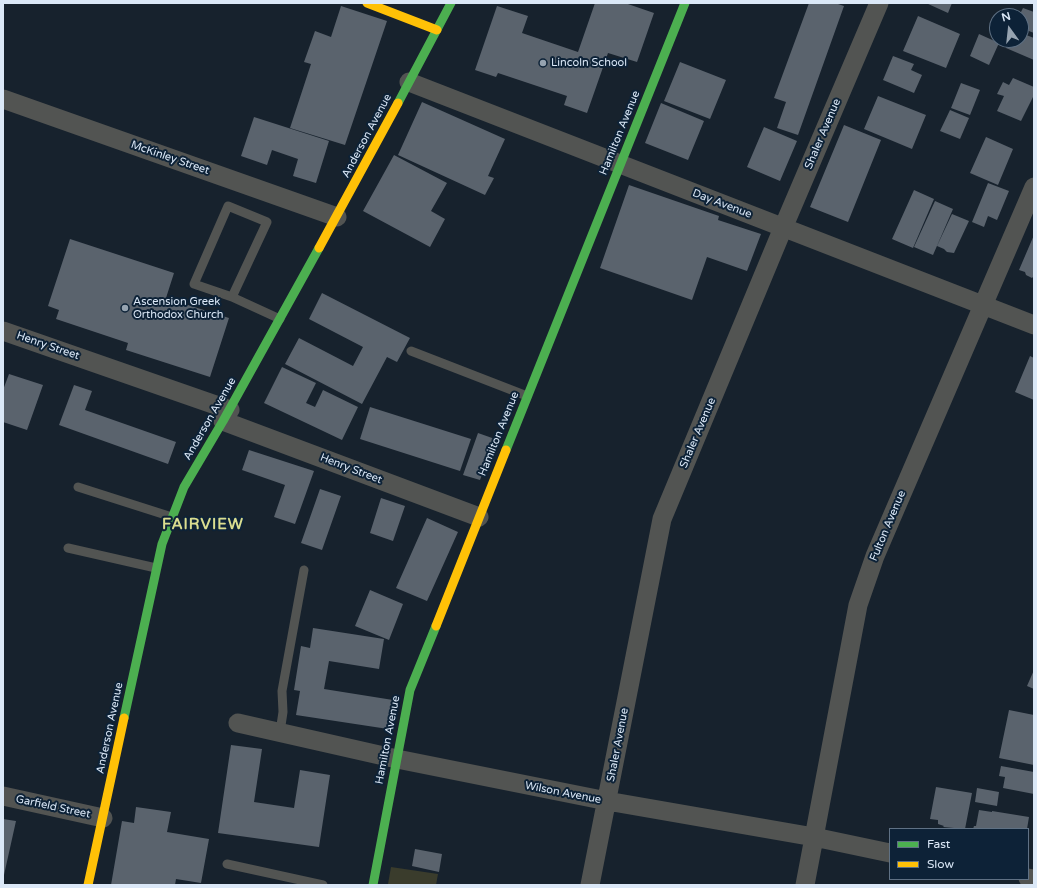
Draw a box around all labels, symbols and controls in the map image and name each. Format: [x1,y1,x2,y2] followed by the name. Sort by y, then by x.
[989,8,1029,48] north arrow
[1000,9,1012,24] text: N
[551,56,627,70] place label: Lincoln School
[538,58,548,68] marker: Lincoln School
[597,89,643,177] street label: Hamilton Avenue
[339,92,395,180] street label: Anderson Avenue
[802,97,844,171] street label: Shaler Avenue
[129,138,211,178] street label: McKinley Street
[691,187,753,221] street label: Day Avenue
[133,295,224,321] place label: Ascension Greek Orthodox Church
[120,303,130,313] marker: Ascension Greek Orthodox Church
[15,329,81,363] street label: Henry Street
[181,375,239,463] street label: Anderson Avenue
[476,390,522,478] street label: Hamilton Avenue
[677,396,719,470] street label: Shaler Avenue
[318,451,384,487] street label: Henry Street
[867,489,909,563] street label: Fulton Avenue
[162,516,244,534] district label: FAIRVIEW
[94,681,126,775] street label: Anderson Avenue
[373,695,403,785] street label: Hamilton Avenue
[604,707,632,783] street label: Shaler Avenue
[524,779,602,807] street label: Wilson Avenue
[14,793,92,821] street label: Garfield Street
[889,828,1029,880] legend
[927,837,950,851] text: Fast
[927,857,954,871] text: Slow

